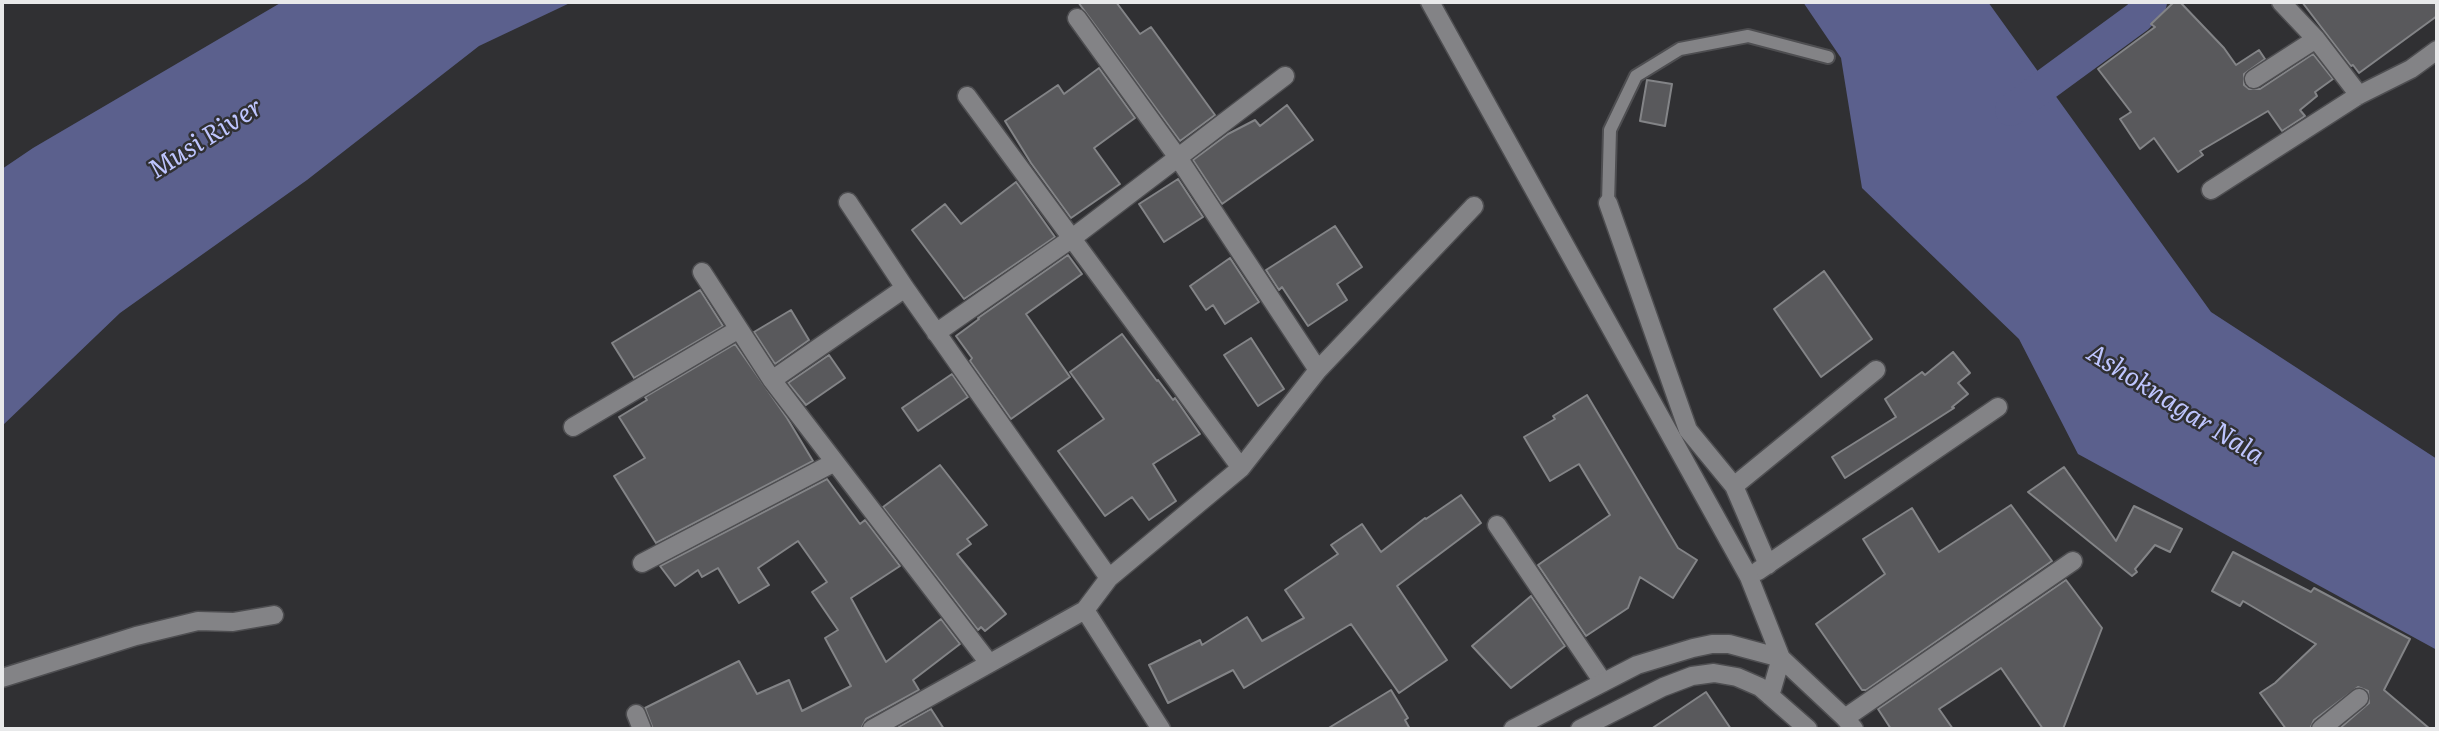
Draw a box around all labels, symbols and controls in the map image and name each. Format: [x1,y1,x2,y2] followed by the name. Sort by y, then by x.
[143,92,269,186] water label: Musi River
[2081,338,2269,472] water label: Ashoknagar Nala

